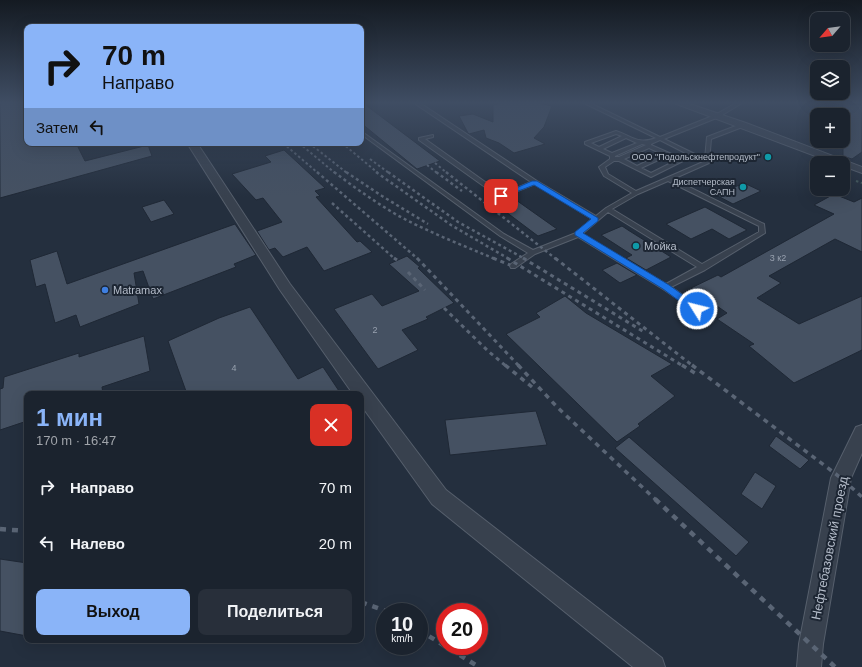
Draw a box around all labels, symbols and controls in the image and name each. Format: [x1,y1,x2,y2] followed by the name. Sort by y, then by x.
[810,12,850,52] north arrow
[810,12,850,196] map controls
[36,40,88,92] icon: right
[102,40,166,71] text: 70 m
[810,60,850,100] button: layers
[102,73,174,93] text: Направо
[810,108,850,148] button: +
[86,116,108,138] icon: left
[36,119,78,136] text: Затем
[632,152,760,162] place label: ООО "Подольскнефтепродукт"
[763,152,773,162] marker: ООО "Подольскнефтепродукт"
[810,156,850,196] button: −
[672,177,735,197] place label: Диспетчерская САПН
[484,179,518,213] pin
[738,182,748,192] marker: Диспетчерская САПН
[490,185,512,207] icon: arrive
[644,240,678,252] place label: Мойка
[631,241,641,251] marker: Мойка
[770,253,786,263] house number: 3 к2
[113,284,162,296] place label: Matramax
[100,285,110,295] marker: Matramax
[676,288,718,330] position arrow
[372,325,378,335] house number: 2
[231,363,237,373] house number: 4
[36,404,103,431] text: 1 мин
[310,404,352,446] button: close
[36,433,116,448] text: 170 m · 16:47
[808,475,851,621] street label: Нефтебазовский проезд
[36,476,58,498] icon: right
[70,479,134,496] text: Направо
[319,479,352,496] text: 70 m
[36,532,58,554] icon: left
[70,535,125,552] text: Налево
[319,535,352,552] text: 20 m
[36,589,190,635] button: Выход
[198,589,352,635] button: Поделиться
[436,603,488,655] speed limit sign: 20
[391,613,413,635] text: 10
[391,633,413,644] text: km/h

